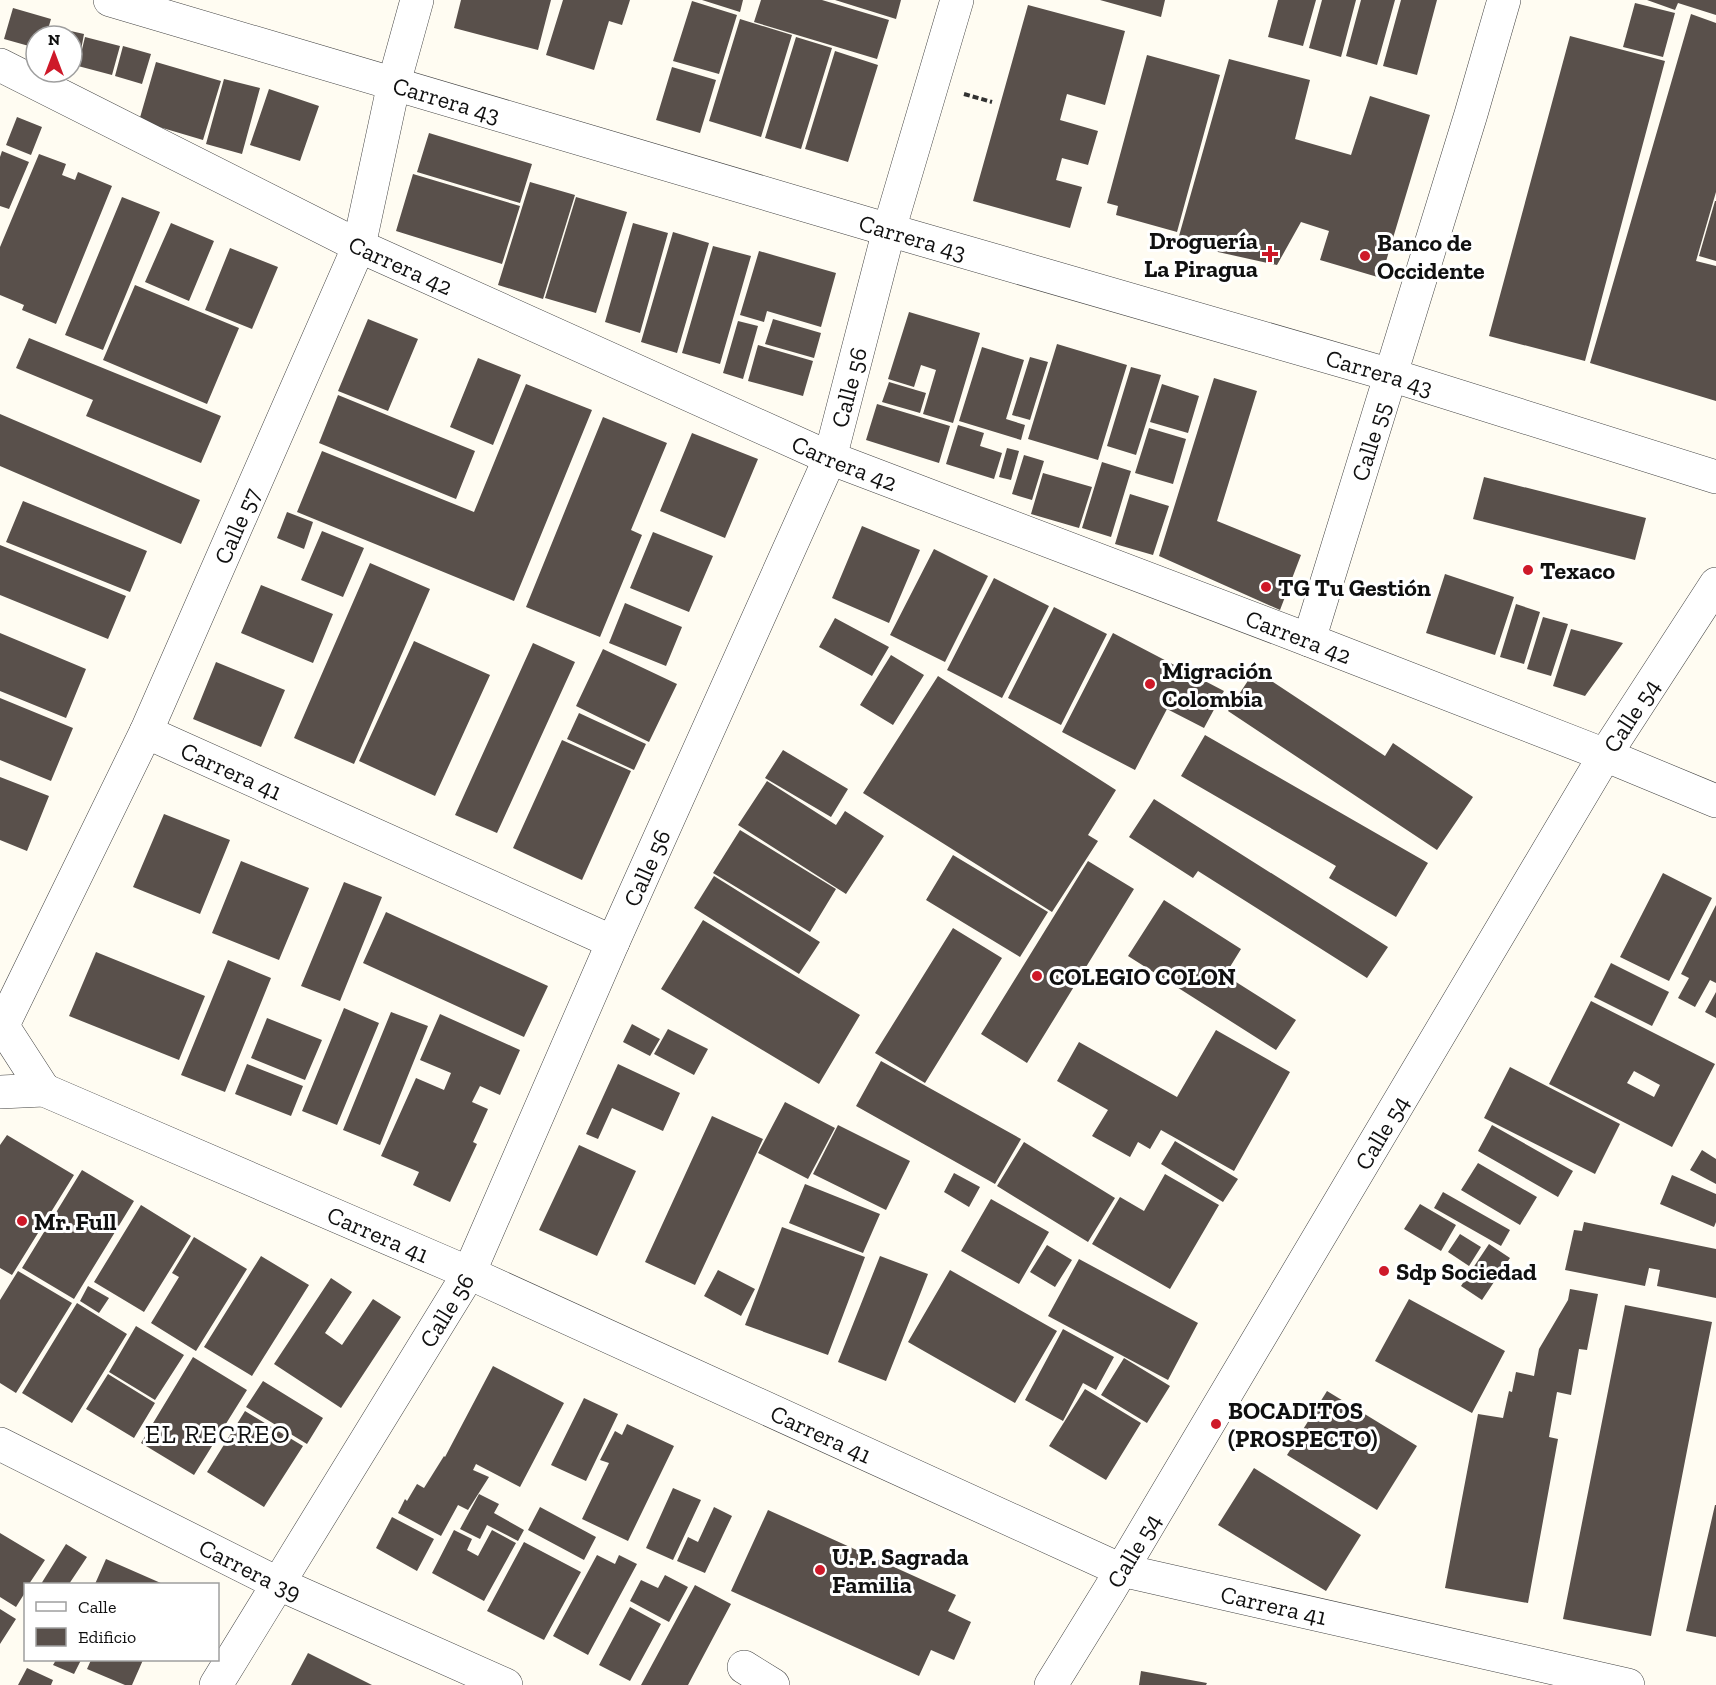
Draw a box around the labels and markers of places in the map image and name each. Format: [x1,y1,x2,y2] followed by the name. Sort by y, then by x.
[1144,226,1258,283] place label: Droguería La Piragua
[1377,228,1485,285] place label: Banco de Occidente
[1263,247,1277,261] marker: Droguería La Piragua
[1358,249,1372,263] marker: Banco de Occidente
[1540,556,1615,585] place label: Texaco
[1521,563,1535,577] marker: Texaco
[1278,573,1431,602] place label: TG Tu Gestión
[1259,580,1273,594] marker: TG Tu Gestión
[1162,656,1272,713] place label: Migración Colombia
[1143,677,1157,691] marker: Migración Colombia
[1049,962,1236,991] place label: COLEGIO COLON
[1030,969,1044,983] marker: COLEGIO COLON
[34,1207,117,1236] place label: Mr. Full
[15,1214,29,1228] marker: Mr. Full
[1396,1257,1537,1286] place label: Sdp Sociedad
[1377,1264,1391,1278] marker: Sdp Sociedad
[1228,1396,1377,1453] place label: BOCADITOS (PROSPECTO)
[1209,1417,1223,1431] marker: BOCADITOS (PROSPECTO)
[832,1542,969,1599] place label: U. P. Sagrada Familia
[813,1563,827,1577] marker: U. P. Sagrada Familia

